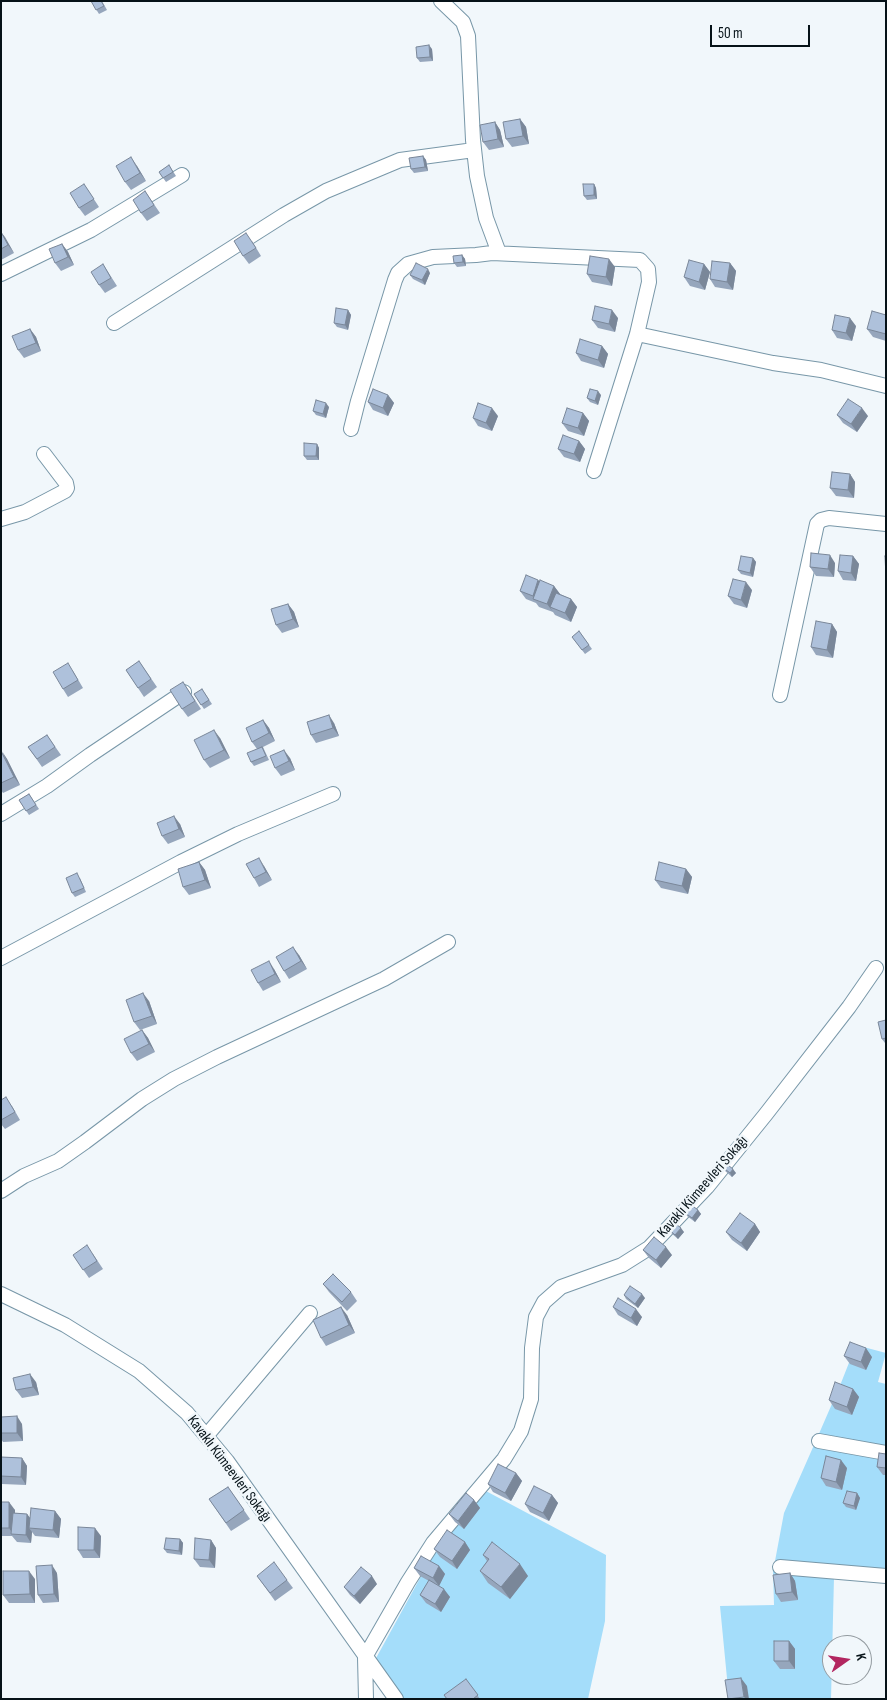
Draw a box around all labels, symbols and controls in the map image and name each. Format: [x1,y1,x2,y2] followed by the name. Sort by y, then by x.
[712,15,812,47] scale bar
[718,24,743,43] text: 50 m
[654,1132,752,1242] street label: Kavaklı Kümeevleri Sokağı
[183,1412,275,1526] street label: Kavaklı Kümeevleri Sokağı
[822,1635,872,1685] north arrow
[852,1651,870,1662] text: K

